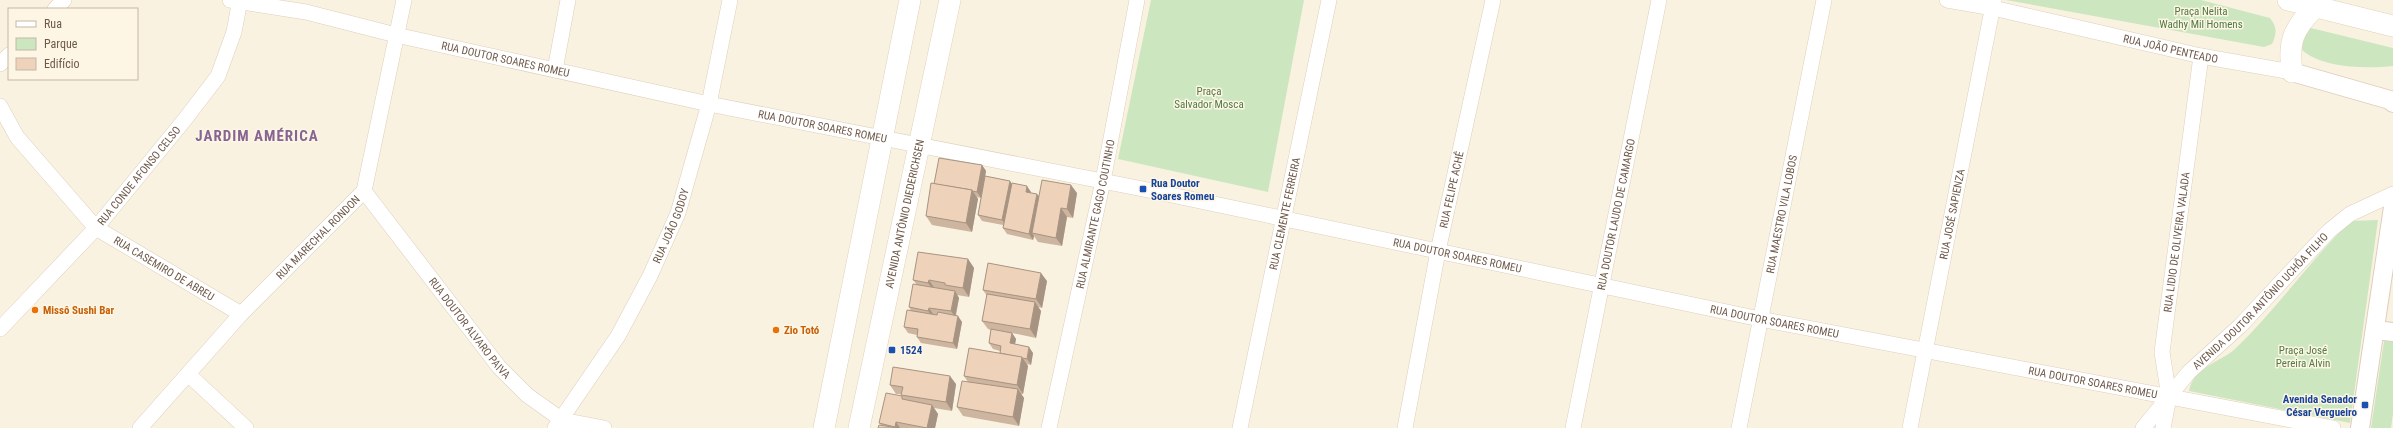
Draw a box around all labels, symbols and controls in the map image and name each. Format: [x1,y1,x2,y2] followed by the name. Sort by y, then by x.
[2159,5,2243,31] park label: Praça Nelita Wadhy Mil Homens
[8,8,138,80] legend
[44,17,62,31] text: Rua
[2122,32,2219,65] street label: RUA JOÃO PENTEADO
[44,37,78,51] text: Parque
[440,39,571,80] street label: RUA DOUTOR SOARES ROMEU
[44,57,80,71] text: Edifício
[1174,85,1244,111] park label: Praça Salvador Mosca
[757,107,888,145] street label: RUA DOUTOR SOARES ROMEU
[95,124,183,228] street label: RUA CONDE AFONSO CELSO
[195,127,319,145] district label: JARDIM AMÉRICA
[1594,137,1638,291] street label: RUA DOUTOR LAUDO DE CAMARGO
[882,138,927,290] street label: AVENIDA ANTÔNIO DIEDERICHSEN
[1073,138,1117,290] street label: RUA ALMIRANTE GAGO COUTINHO
[1437,149,1466,229] street label: RUA FELIPE ACHÊ
[1763,154,1800,275] street label: RUA MAESTRO VILA LOBOS
[1267,155,1303,271] street label: RUA CLEMENTE FERREIRA
[1937,167,1967,260] street label: RUA JOSÉ SAPIENZA
[2161,171,2192,313] street label: RUA LIDIO DE OLIVEIRA VALADA
[1151,177,1214,203] place label: Rua Doutor Soares Romeu
[1138,184,1148,194] marker: Rua Doutor Soares Romeu
[650,187,691,265] street label: RUA JOÃO GODOY
[273,193,362,282] street label: RUA MARECHAL RONDON
[2190,230,2330,372] street label: AVENIDA DOUTOR ANTÔNIO UCHÔA FILHO
[111,234,217,303] street label: RUA CASEMIRO DE ABREU
[1392,235,1523,275] street label: RUA DOUTOR SOARES ROMEU
[426,275,514,382] street label: RUA DOUTOR ALVARO PAIVA
[1709,302,1840,340] street label: RUA DOUTOR SOARES ROMEU
[43,304,115,317] place label: Missô Sushi Bar
[30,305,40,315] marker: Missô Sushi Bar
[784,324,820,337] place label: Zio Totó
[771,325,781,335] marker: Zio Totó
[900,344,923,357] place label: 1524
[2276,344,2330,370] park label: Praça José Pereira Alvin
[887,345,897,355] marker: 1524
[2027,364,2158,401] street label: RUA DOUTOR SOARES ROMEU
[2283,393,2358,419] place label: Avenida Senador César Vergueiro
[2360,400,2370,410] marker: Avenida Senador César Vergueiro

